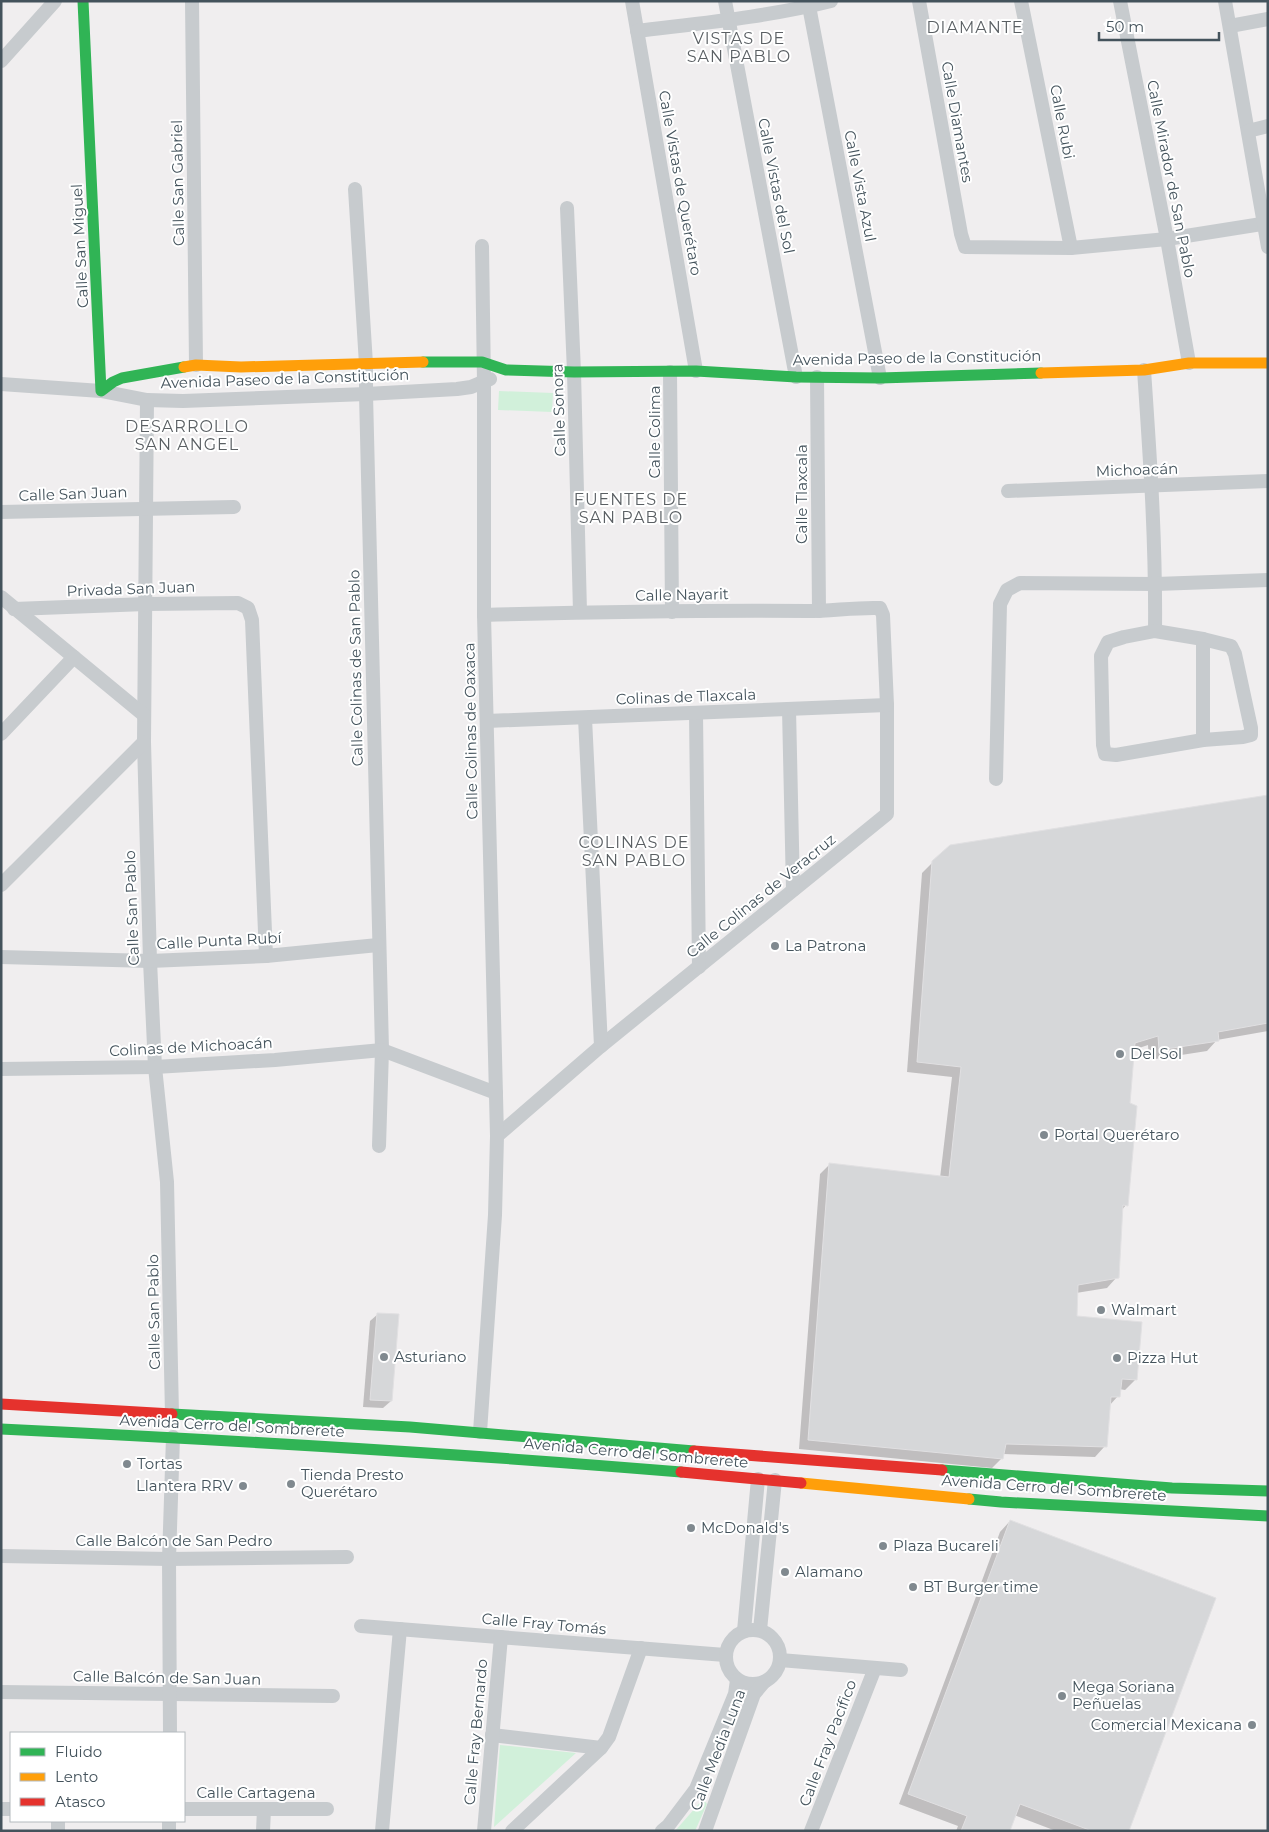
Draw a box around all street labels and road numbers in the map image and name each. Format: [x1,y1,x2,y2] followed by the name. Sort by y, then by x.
[937,60,978,184] street label: Calle Diamantes
[1143,78,1200,279] street label: Calle Mirador de San Pablo
[1046,83,1079,161] street label: Calle Rubi
[655,89,706,277] street label: Calle Vistas de Querétaro
[754,116,799,255] street label: Calle Vistas del Sol
[167,120,188,246] street label: Calle San Gabriel
[840,129,881,243] street label: Calle Vista Azul
[67,183,92,309] street label: Calle San Miguel
[792,346,1042,369] street label: Avenida Paseo de la Constitución
[547,363,570,457] street label: Calle Sonora
[160,365,410,392] street label: Avenida Paseo de la Constitución
[645,386,664,478] street label: Calle Colima
[792,444,811,544] street label: Calle Tlaxcala
[1095,459,1179,480] street label: Michoacán
[18,482,128,505] street label: Calle San Juan
[344,569,367,767] street label: Calle Colinas de San Pablo
[66,577,196,600] street label: Privada San Juan
[635,584,729,605] street label: Calle Nayarit
[459,642,482,820] street label: Calle Colinas de Oaxaca
[615,685,757,708] street label: Colinas de Tlaxcala
[682,829,839,962] street label: Calle Colinas de Veracruz
[120,850,143,966] street label: Calle San Pablo
[156,928,283,953] street label: Calle Punta Rubí
[109,1033,273,1060] street label: Colinas de Michoacán
[143,1254,164,1370] street label: Calle San Pablo
[119,1410,345,1441] street label: Avenida Cerro del Sombrerete
[523,1433,749,1472] street label: Avenida Cerro del Sombrerete
[941,1470,1167,1505] street label: Avenida Cerro del Sombrerete
[76,1531,272,1550] street label: Calle Balcón de San Pedro
[481,1609,607,1638] street label: Calle Fray Tomás
[460,1658,491,1806] street label: Calle Fray Bernardo
[73,1666,261,1689] street label: Calle Balcón de San Juan
[795,1677,860,1809] street label: Calle Fray Pacífico
[686,1686,749,1813] street label: Calle Media Luna
[196,1783,316,1802] street label: Calle Cartagena

